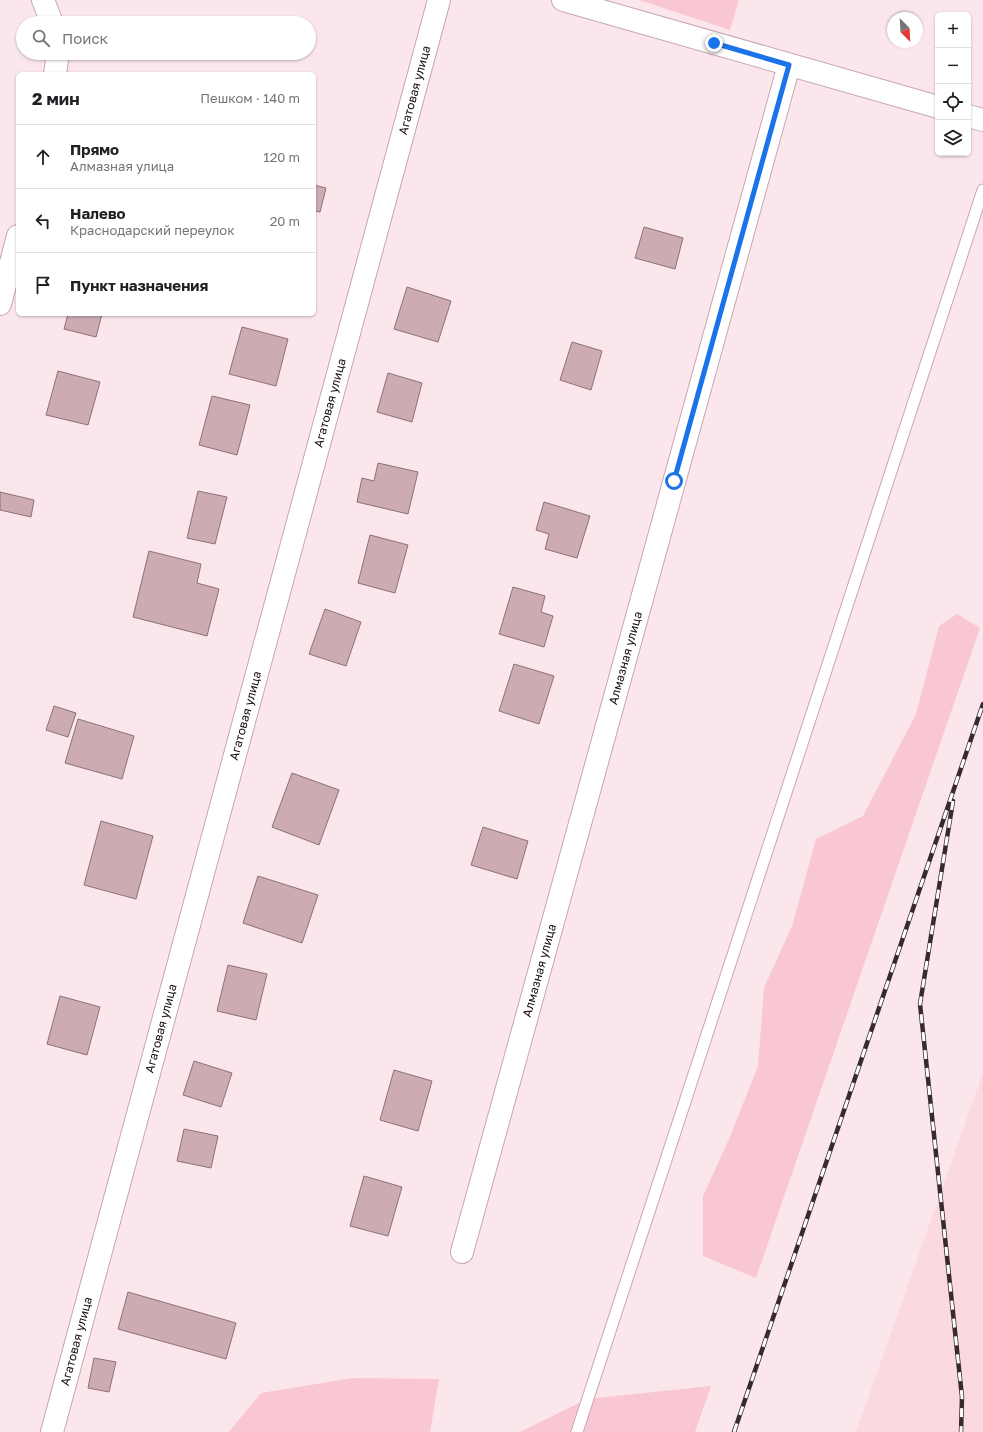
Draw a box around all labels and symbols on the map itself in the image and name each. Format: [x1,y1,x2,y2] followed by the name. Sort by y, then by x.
[887,12,923,48] north arrow
[705,34,723,52] route end
[395,44,433,136] street label: Агатовая улица
[310,357,349,449] street label: Агатовая улица
[665,472,683,490] route start
[605,610,645,706] street label: Алмазная улица
[226,669,264,762] street label: Агатовая улица
[519,922,559,1019] street label: Алмазная улица
[141,982,180,1075] street label: Агатовая улица
[57,1295,95,1387] street label: Агатовая улица

